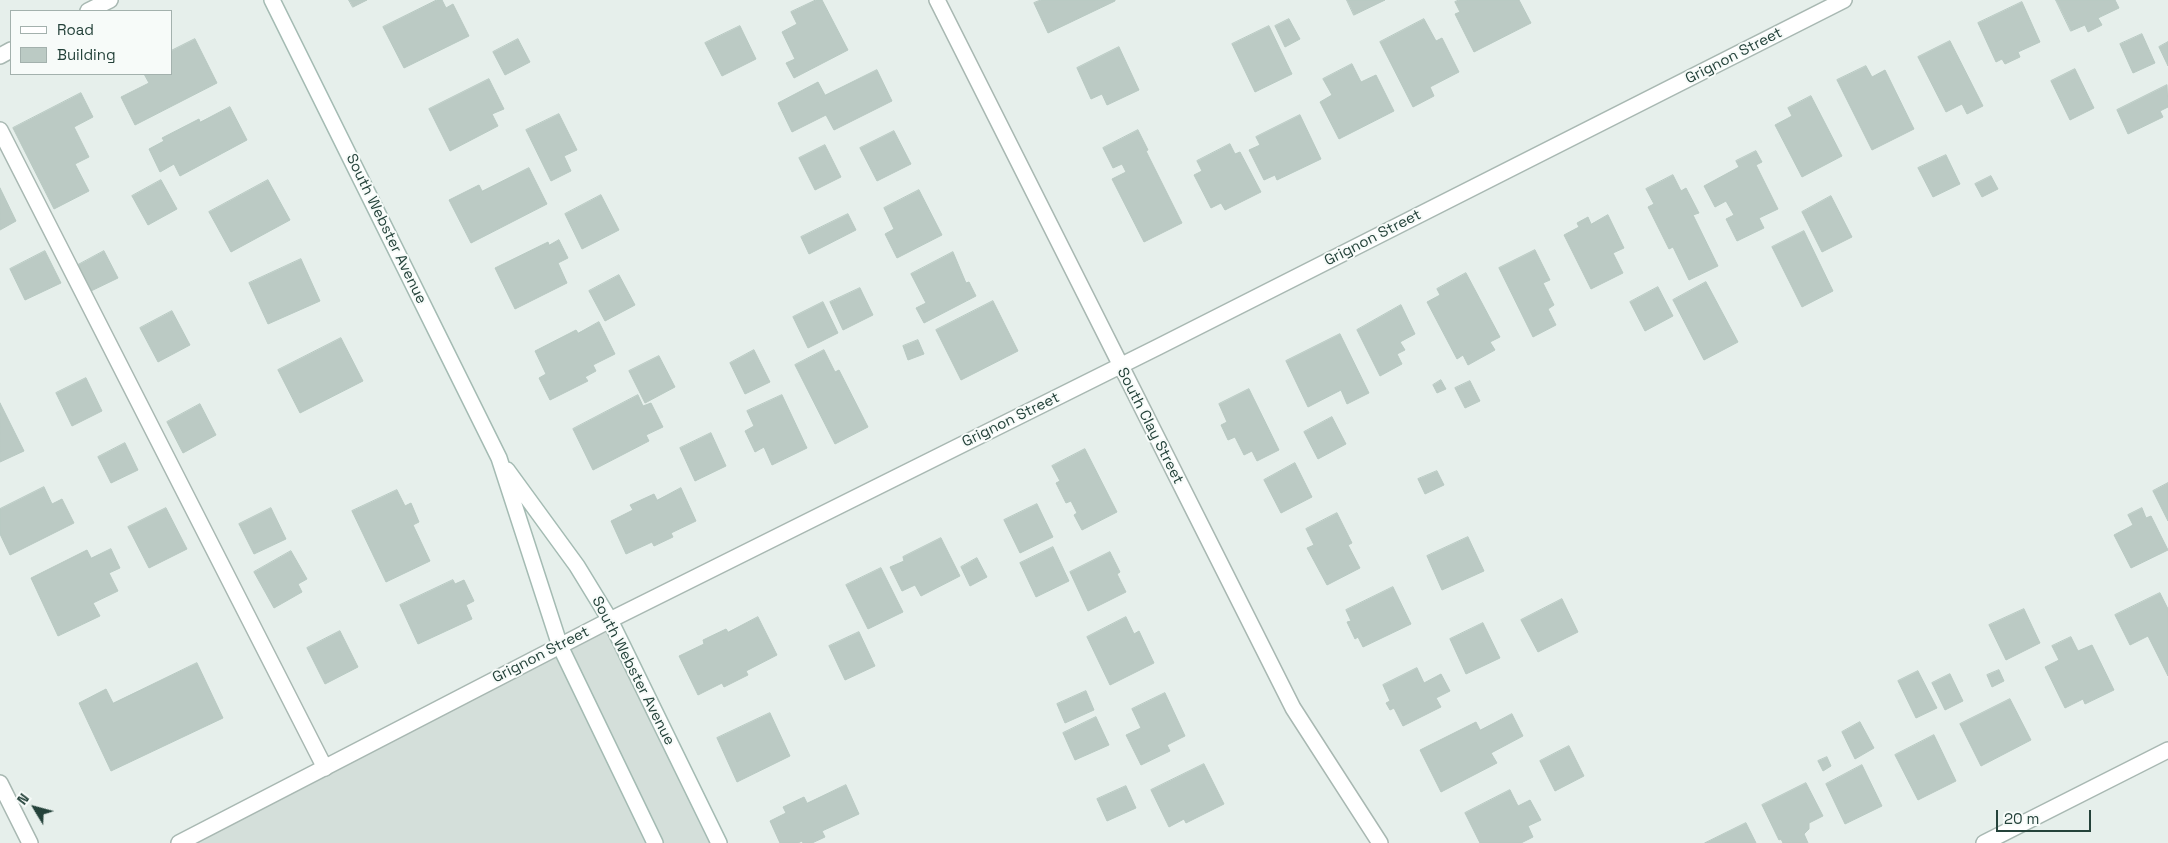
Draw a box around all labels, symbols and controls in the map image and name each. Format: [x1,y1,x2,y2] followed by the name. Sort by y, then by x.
[10,10,172,75] legend
[57,20,94,39] text: Road
[1683,24,1785,88] street label: Grignon Street
[57,45,116,64] text: Building
[342,151,430,307] street label: South Webster Avenue
[1322,206,1424,270] street label: Grignon Street
[1113,365,1187,487] street label: South Clay Street
[959,389,1063,451] street label: Grignon Street
[588,594,678,748] street label: South Webster Avenue
[490,623,592,687] street label: Grignon Street
[10,783,60,833] north arrow
[13,790,33,808] text: N
[1998,800,2093,832] scale bar
[2004,809,2039,828] text: 20 m

